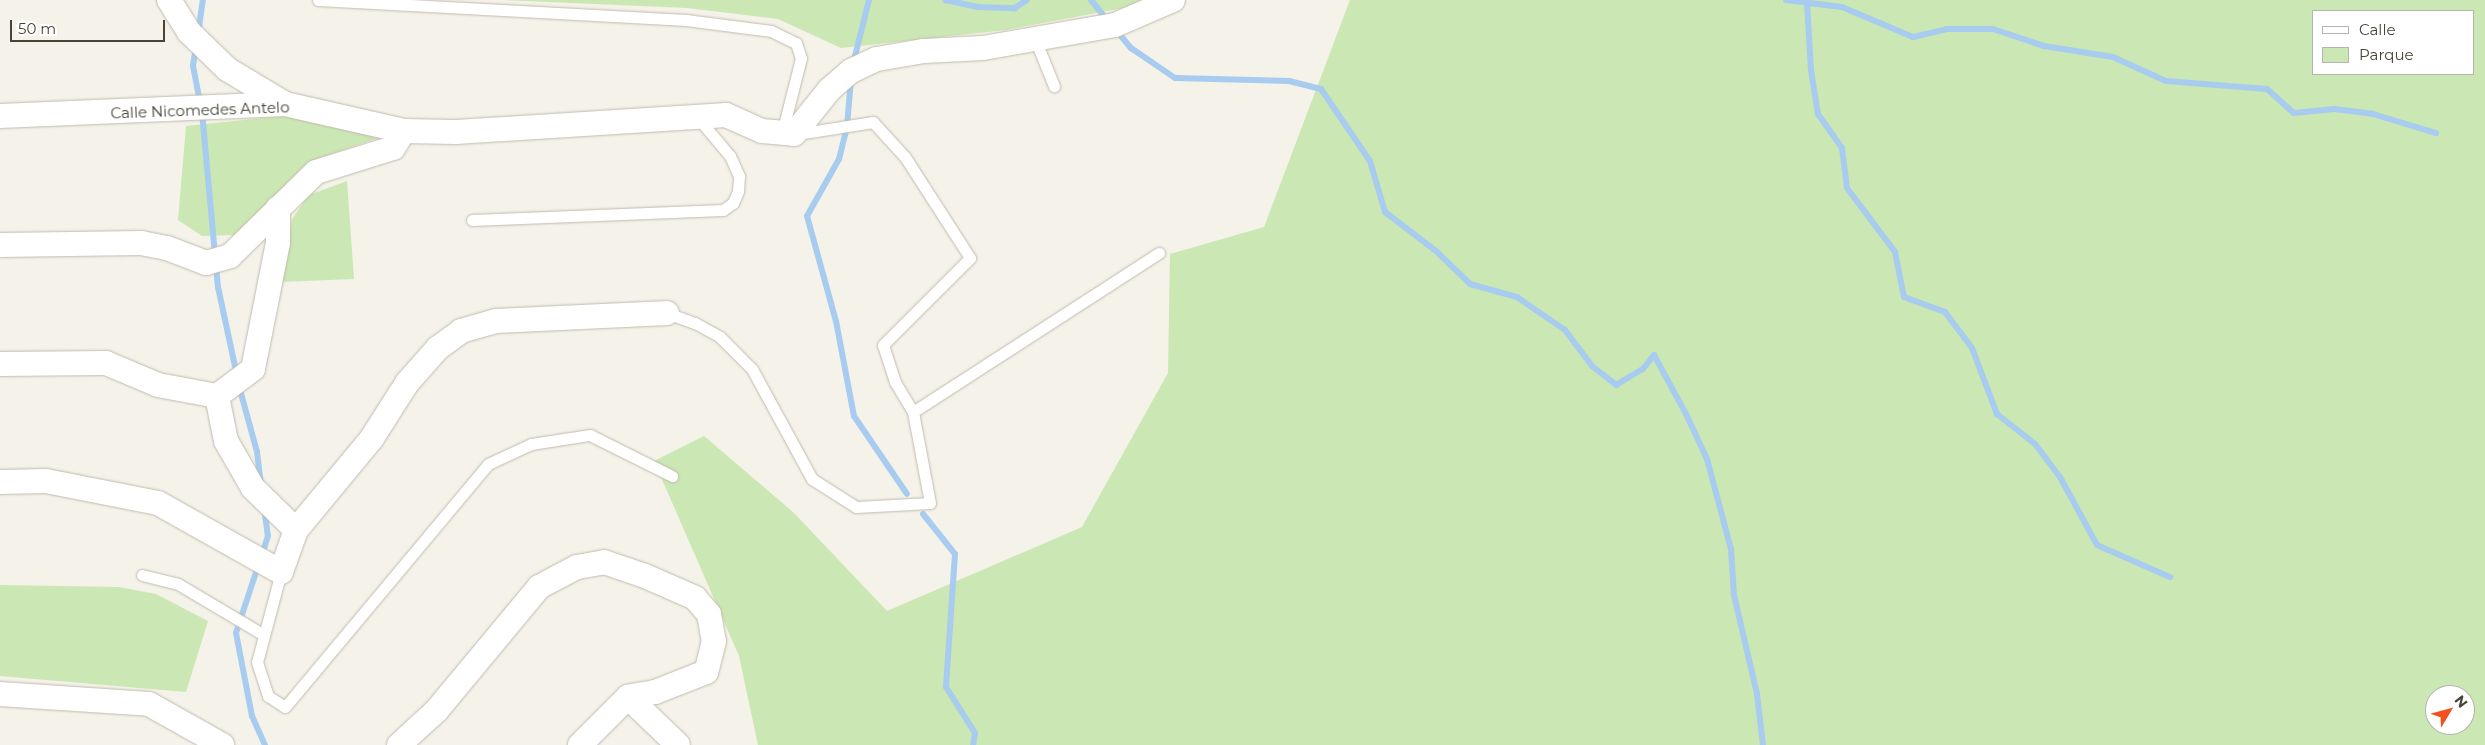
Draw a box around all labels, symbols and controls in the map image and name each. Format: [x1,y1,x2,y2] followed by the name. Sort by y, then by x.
[12,10,168,42] scale bar
[2312,10,2475,75] legend
[18,19,56,38] text: 50 m
[2359,20,2396,39] text: Calle
[2359,45,2414,64] text: Parque
[110,98,290,122] street label: Calle Nicomedes Antelo
[2425,685,2475,735] north arrow
[2451,692,2472,712] text: N

